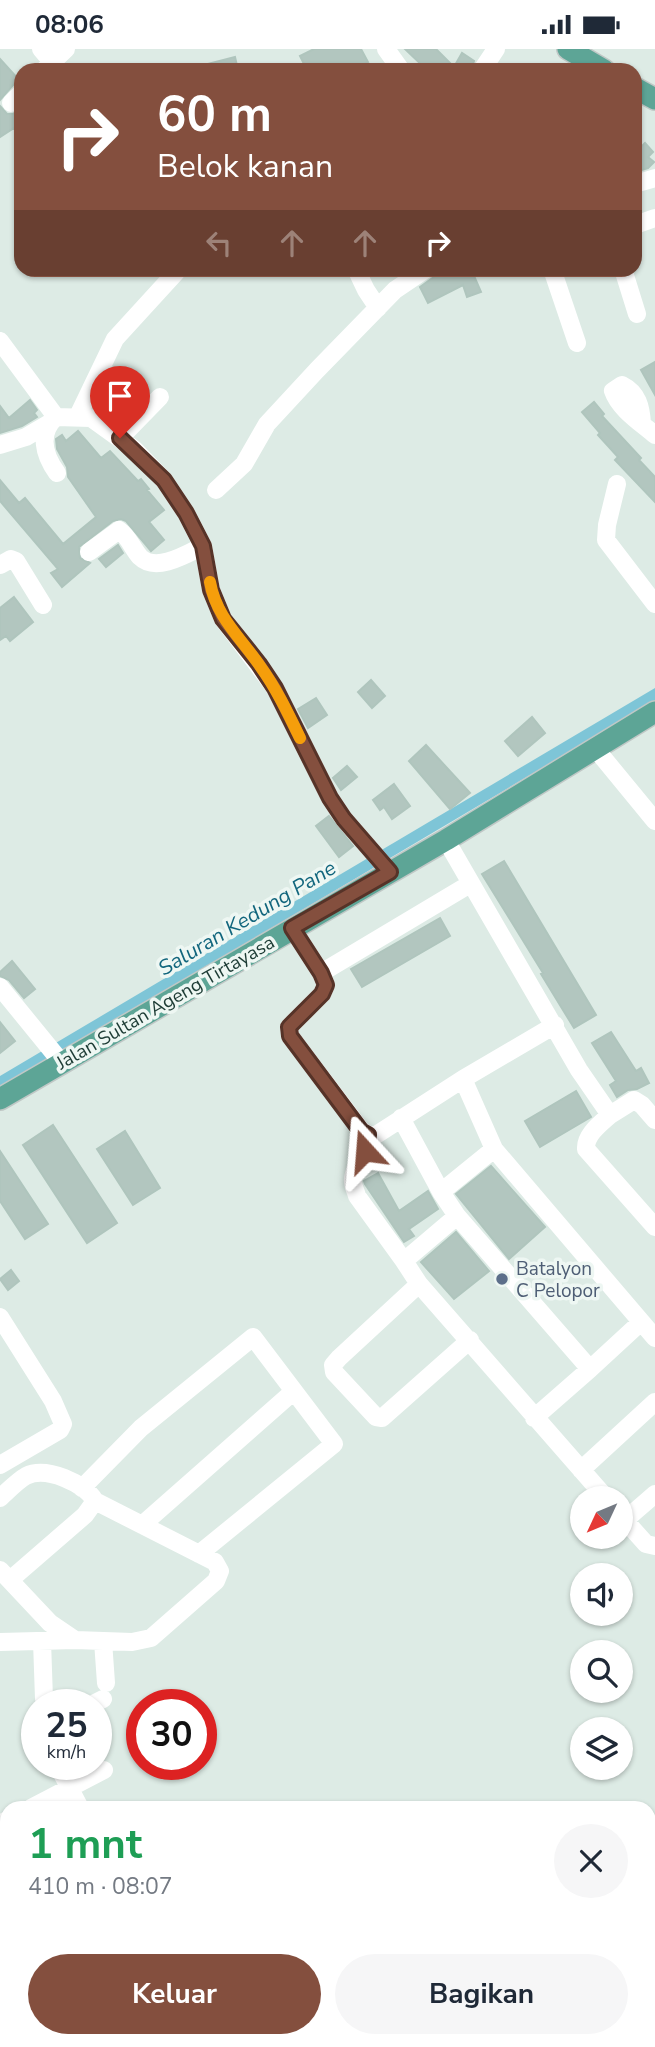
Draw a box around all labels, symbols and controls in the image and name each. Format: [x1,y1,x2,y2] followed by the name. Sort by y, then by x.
[35,7,104,42] text: 08:06
[157,81,272,148] text: 60 m
[42,91,133,182] icon: right
[157,145,333,188] text: Belok kanan
[200,224,238,262] icon: left
[273,224,311,262] icon: ahead
[346,224,384,262] icon: ahead
[419,224,457,262] icon: right
[90,366,150,438] pin
[101,377,139,415] icon: arrive
[153,854,341,982] water label: Saluran Kedung Pane
[51,930,279,1077] street label: Jalan Sultan Ageng Tirtayasa
[328,1114,402,1188] position arrow
[516,1256,600,1304] place label: Batalyon C Pelopor
[494,1271,510,1287] marker: Batalyon C Pelopor
[570,1486,634,1549] north arrow
[570,1486,633,1780] map controls
[570,1563,633,1626] button: sound
[570,1640,633,1703] button: search
[126,1689,217,1780] speed limit sign: 30
[45,1702,88,1749] text: 25
[570,1717,633,1780] button: layers
[47,1740,86,1764] text: km/h
[28,1816,142,1873] text: 1 mnt
[554,1824,628,1898] button: close
[28,1871,173,1902] text: 410 m · 08:07
[28,1954,321,2034] button: Keluar
[335,1954,628,2034] button: Bagikan

